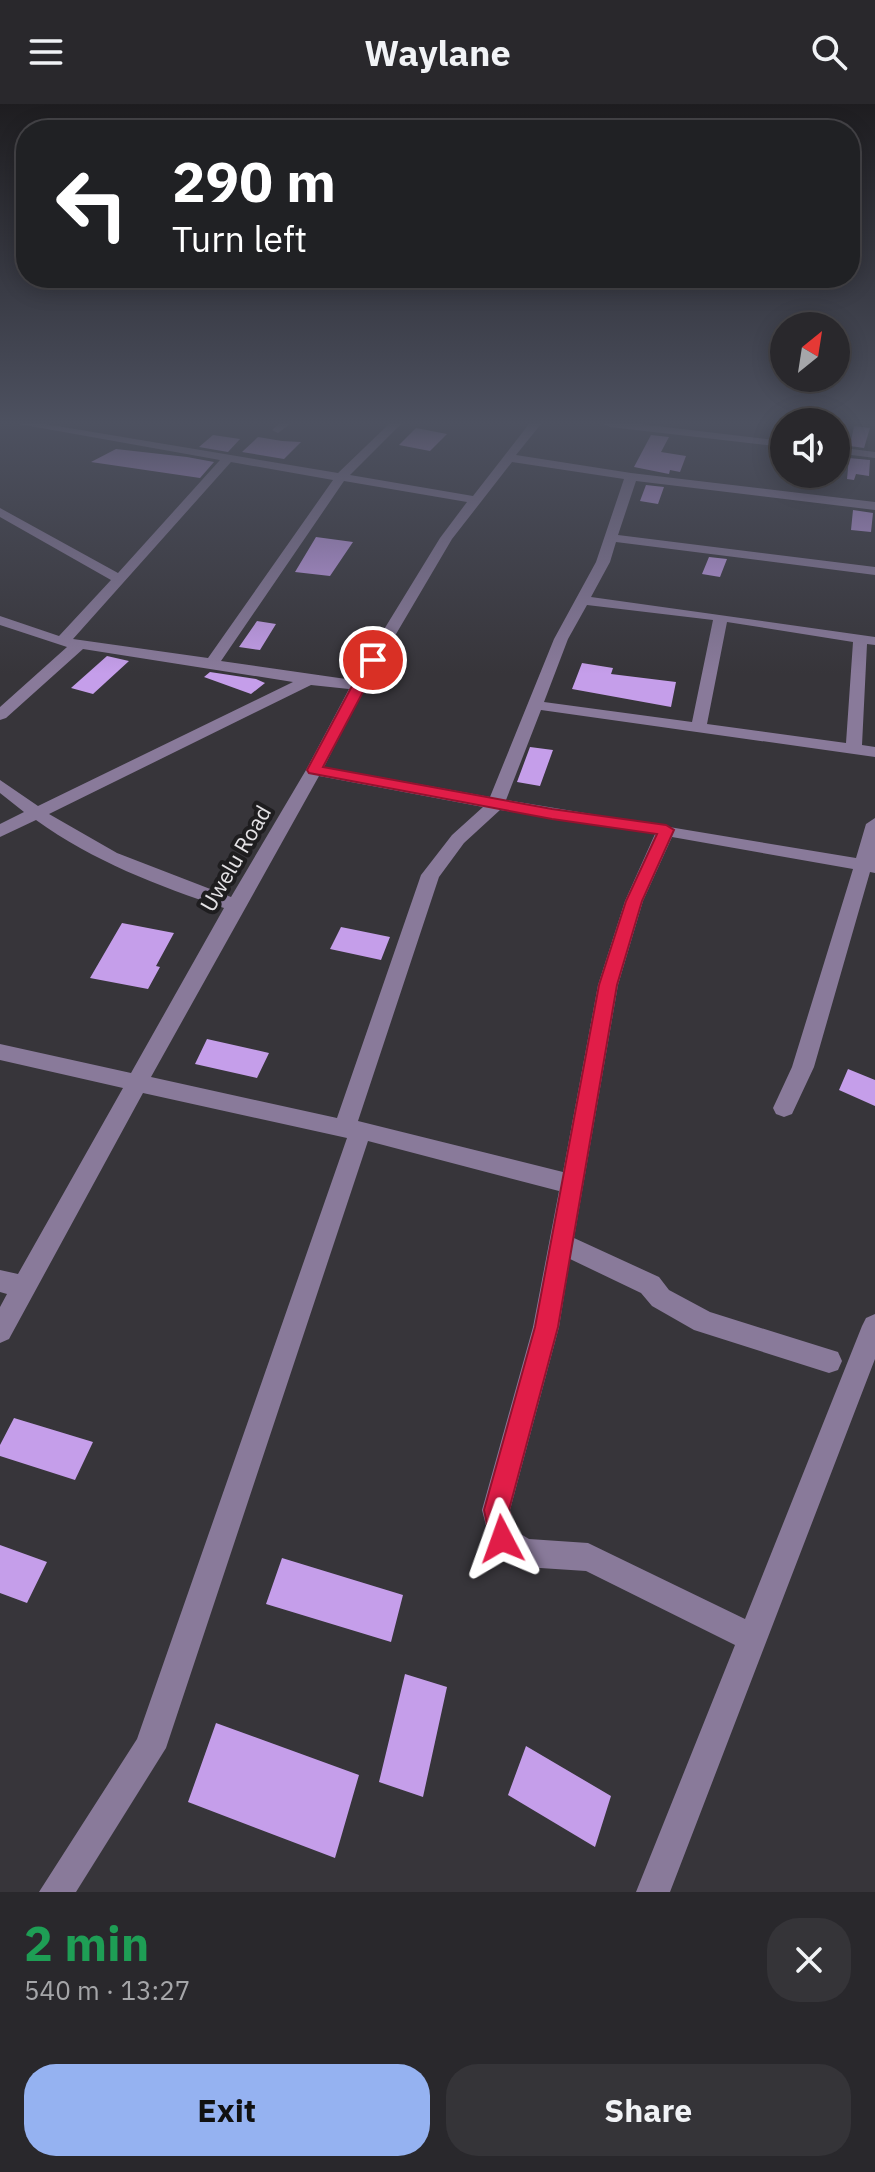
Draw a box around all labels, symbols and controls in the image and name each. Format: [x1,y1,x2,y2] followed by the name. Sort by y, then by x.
[364,29,511,76] text: Waylane
[24,30,68,74] icon: menu
[807,30,851,74] icon: search
[172,145,336,217] text: 290 m
[40,152,144,256] icon: left
[172,215,307,262] text: Turn left
[770,312,850,392] north arrow
[770,312,850,488] map controls
[770,408,850,488] button: sound
[339,626,407,694] pin
[351,638,395,682] icon: arrive
[193,800,277,916] street label: Uwelu Road
[460,1497,544,1581] position arrow
[24,1912,149,1974] text: 2 min
[767,1918,851,2002] button: close
[24,1973,190,2007] text: 540 m · 13:27
[24,2064,430,2156] button: Exit
[446,2064,851,2156] button: Share

